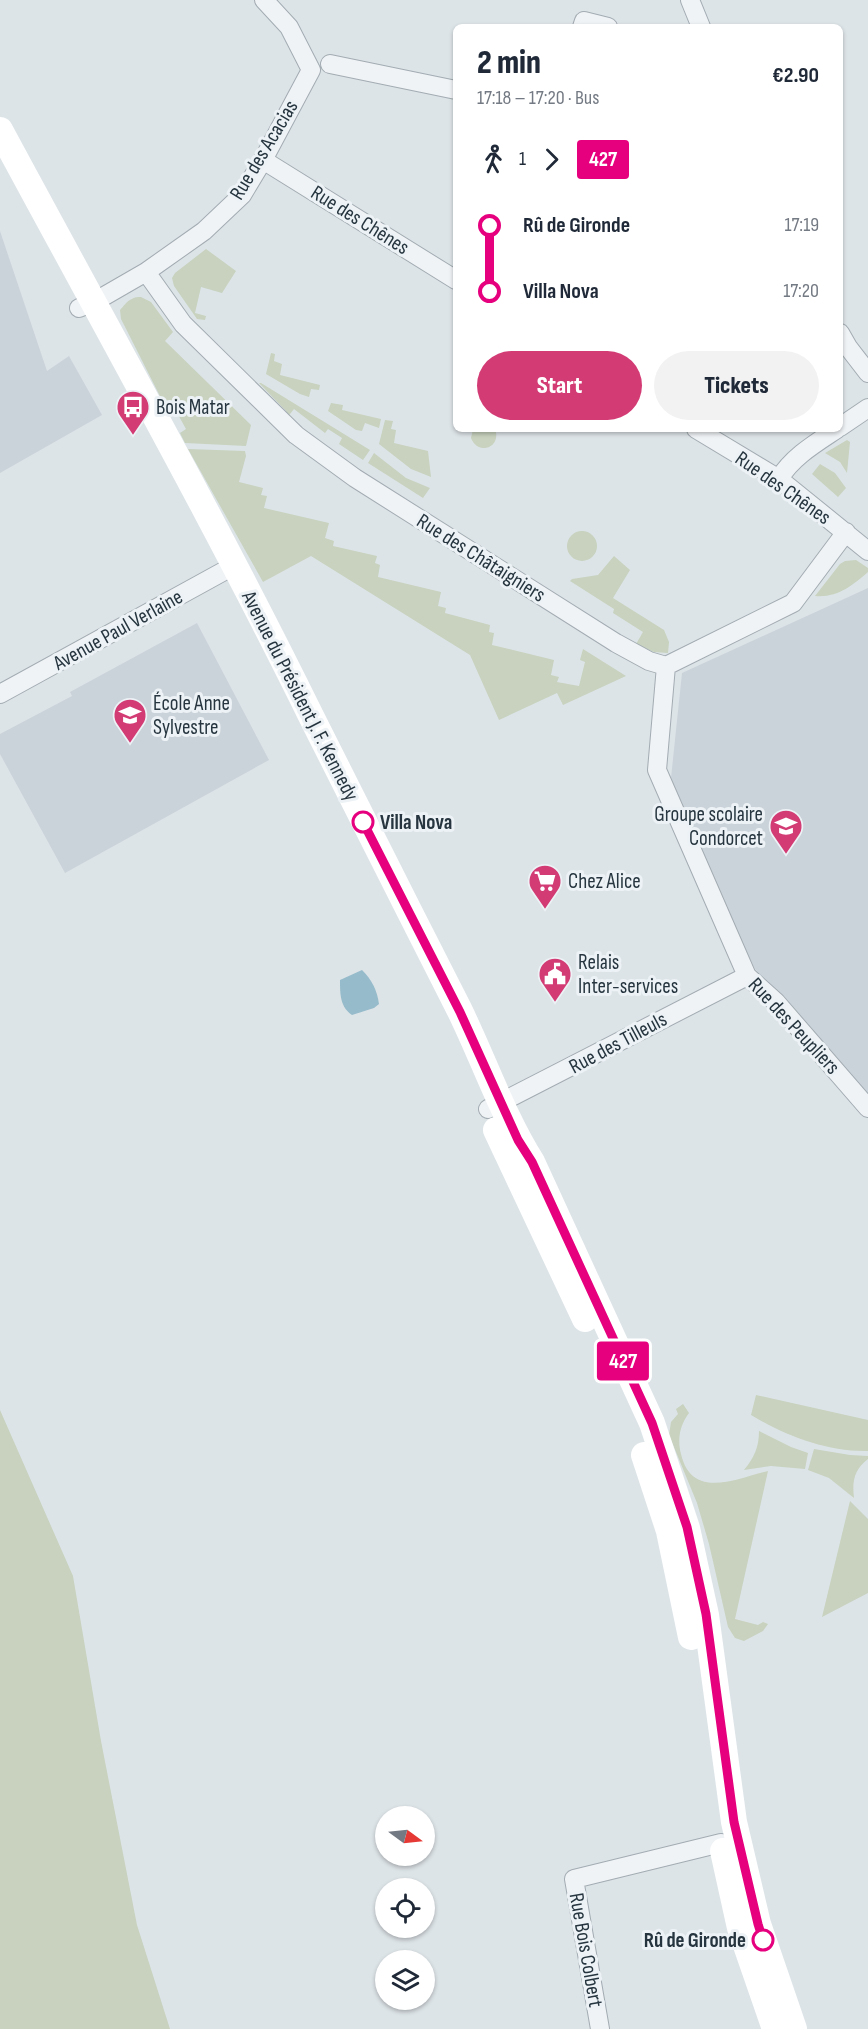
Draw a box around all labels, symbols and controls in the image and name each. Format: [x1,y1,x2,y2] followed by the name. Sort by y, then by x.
[477,43,541,83] text: 2 min
[772,62,819,89] text: €2.90
[477,86,599,110] text: 17:18 – 17:20 · Bus
[225,96,303,204] street label: Rue des Acacias
[477,143,510,176] icon: walk
[535,143,568,176] icon: forward
[519,147,526,171] text: 1
[589,147,617,172] text: 427
[306,180,414,260] street label: Rue des Chênes
[523,212,630,239] text: Rû de Gironde
[785,213,819,237] text: 17:19
[523,278,599,305] text: Villa Nova
[783,279,819,303] text: 17:20
[477,351,642,420] button: Start
[654,351,819,420] button: Tickets
[115,389,151,436] bus stop icon: Bois Matar
[156,395,230,420] place label: Bois Matar
[730,446,836,530] street label: Rue des Chênes
[412,508,550,608] street label: Rue des Châtaigniers
[48,584,187,676] street label: Avenue Paul Verlaine
[236,586,364,805] street label: Avenue du Président J. F. Kennedy
[153,691,230,740] place label: École Anne Sylvestre
[112,697,148,744] school or university icon: École Anne Sylvestre
[654,802,763,851] place label: Groupe scolaire Condorcet
[768,808,804,855] school or university icon: Groupe scolaire Condorcet
[380,810,452,835] place label: Villa Nova
[352,811,374,833] marker: Villa Nova
[527,863,563,910] supermarket icon: Chez Alice
[568,869,641,894] place label: Chez Alice
[578,950,678,999] place label: Relais Inter-services
[537,956,573,1003] public building icon: Relais Inter-services
[743,972,845,1080] street label: Rue des Peupliers
[565,1007,671,1079] street label: Rue des Tilleuls
[588,1342,658,1380] line badge: 427
[609,1349,637,1374] text: 427
[375,1806,435,1866] north arrow
[375,1806,435,2010] map controls
[375,1878,435,1938] button: locate
[564,1891,608,2009] street label: Rue Bois Colbert
[644,1928,746,1953] place label: Rû de Gironde
[752,1929,774,1951] marker: Rû de Gironde
[375,1950,435,2010] button: layers

